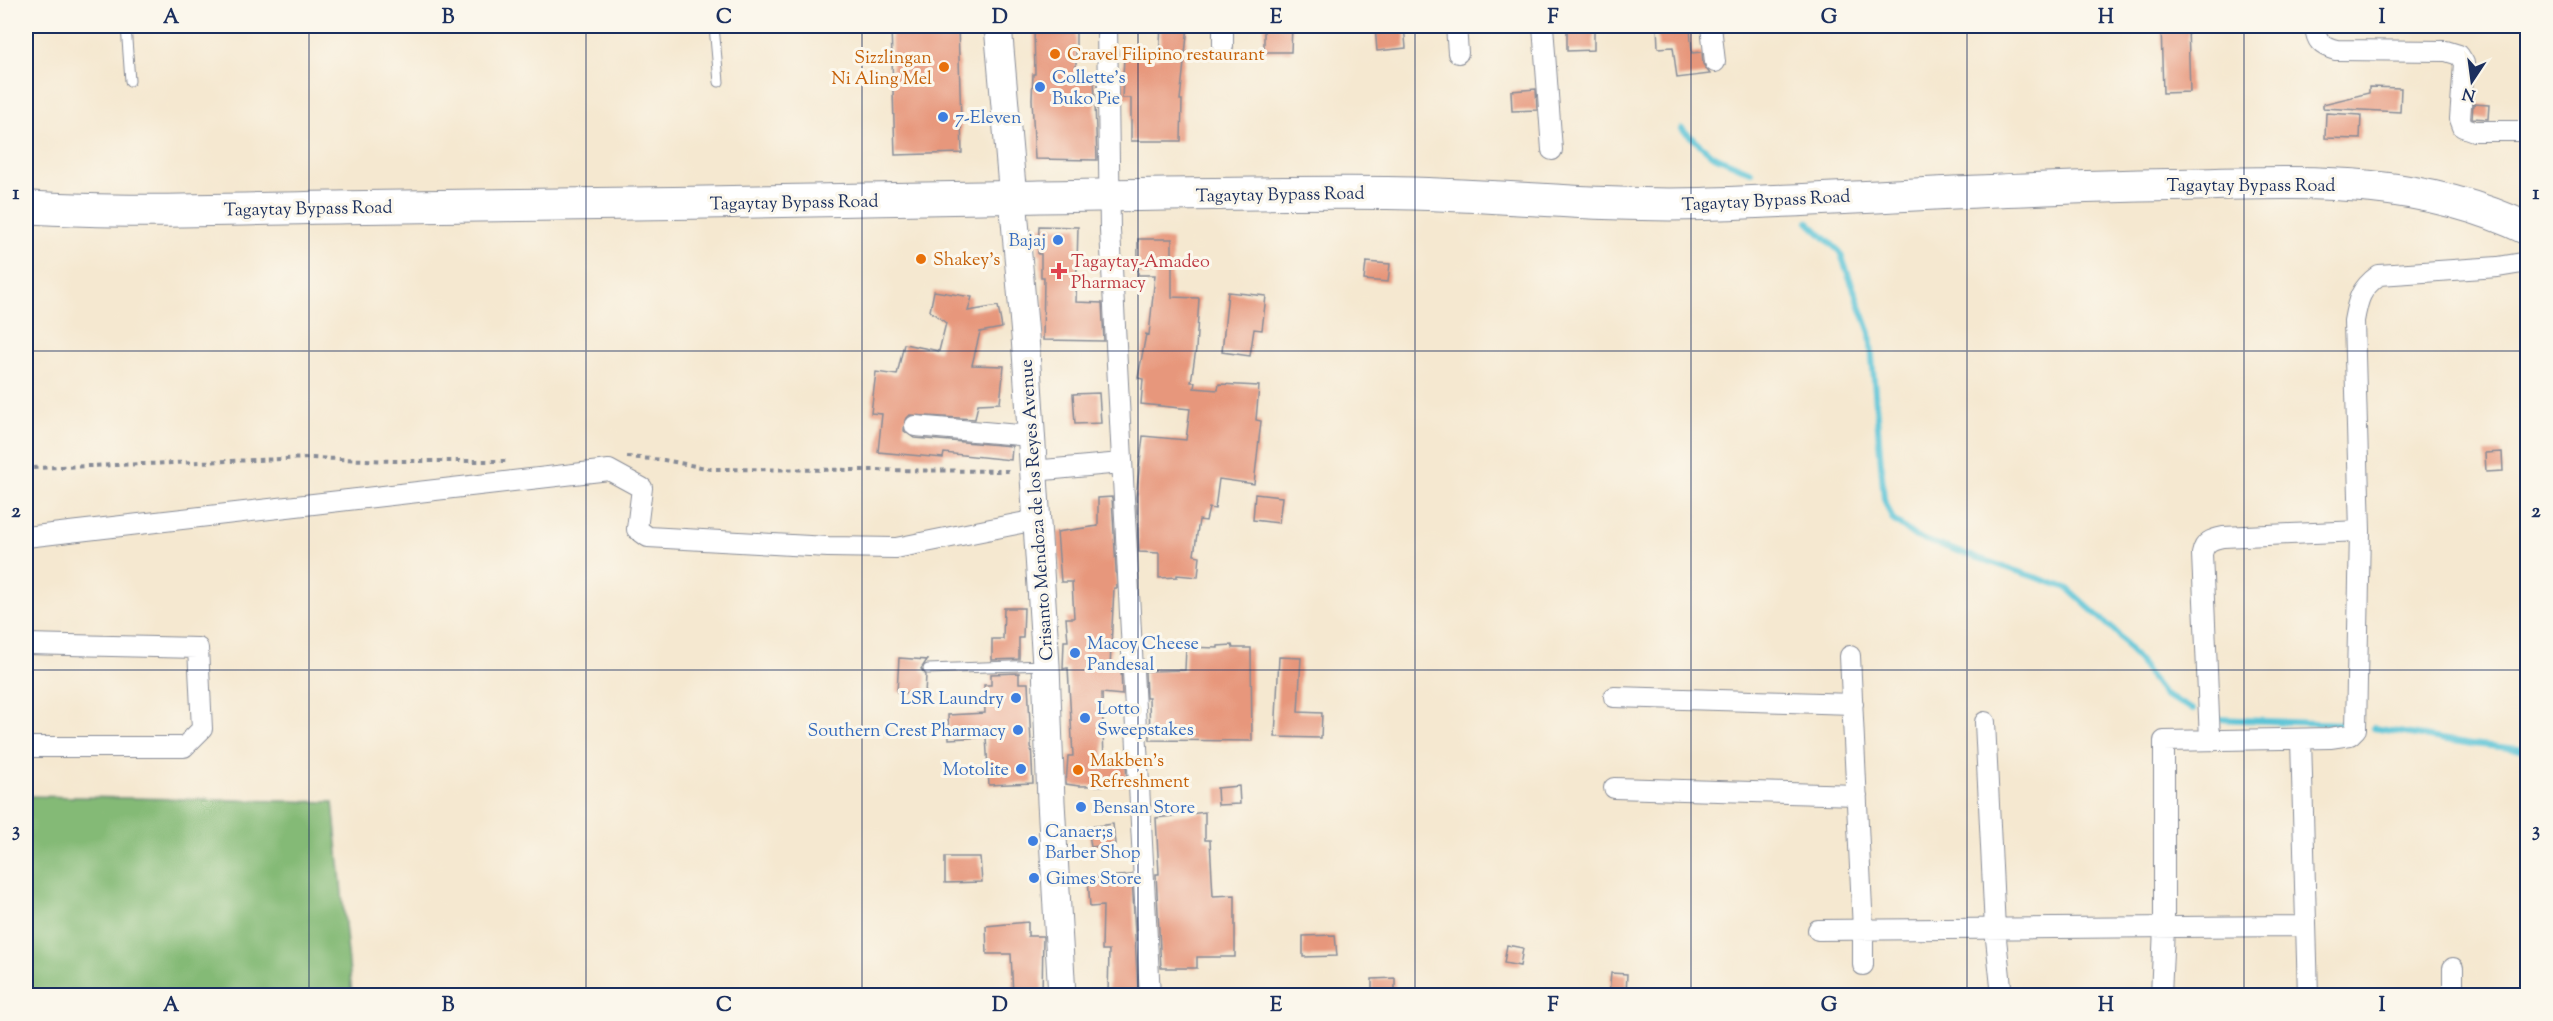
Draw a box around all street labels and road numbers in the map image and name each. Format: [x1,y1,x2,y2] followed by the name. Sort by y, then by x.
[2167,174,2335,200] street label: Tagaytay Bypass Road
[1195,182,1365,210] street label: Tagaytay Bypass Road
[1681,185,1851,219] street label: Tagaytay Bypass Road
[709,190,879,218] street label: Tagaytay Bypass Road
[223,196,393,224] street label: Tagaytay Bypass Road
[1014,358,1061,661] street label: Crisanto Mendoza de los Reyes Avenue

